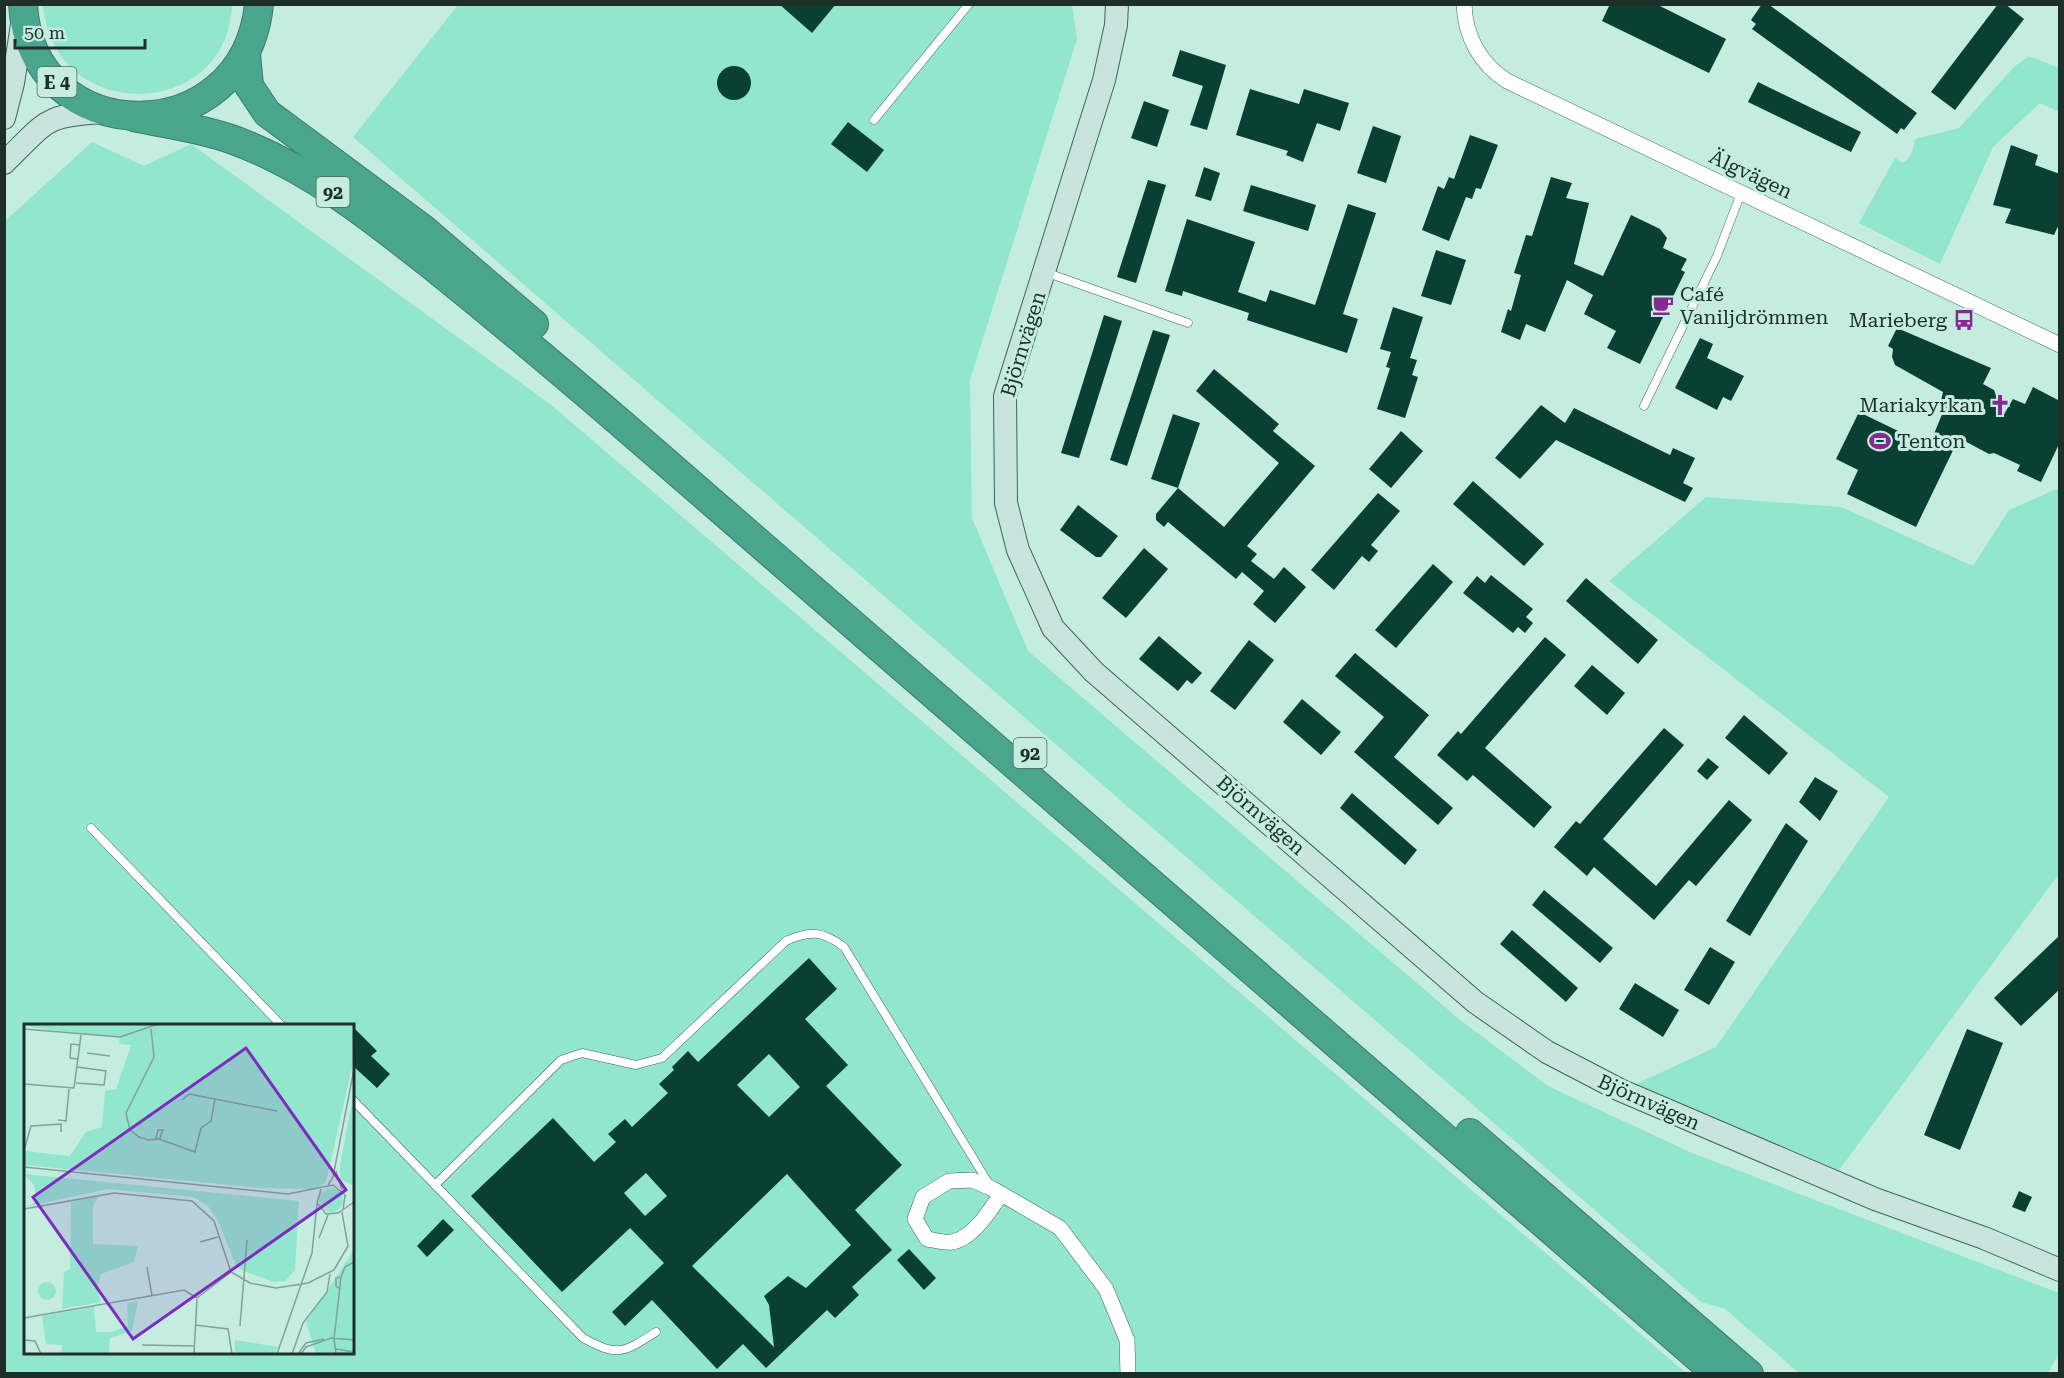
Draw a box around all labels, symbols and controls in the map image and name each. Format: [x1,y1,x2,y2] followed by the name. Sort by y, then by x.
[15,12,146,50] scale bar
[24,22,65,43] text: 50 m
[38,67,76,97] road number: E 4
[1706,144,1796,204] street label: Älgvägen
[316,177,350,207] road number: 92
[1680,282,1829,329] place label: Café Vaniljdrömmen
[996,288,1050,400] street label: Björnvägen
[1651,293,1675,317] cafe icon: Café Vaniljdrömmen
[1849,308,1948,332] place label: Marieberg
[1952,308,1976,332] bus stop icon: Marieberg
[1860,393,1983,417] place label: Mariakyrkan
[1988,393,2012,417] church icon: Mariakyrkan
[1868,429,1892,453] sports icon: Tenton
[1897,429,1966,453] place label: Tenton
[1014,738,1046,768] road number: 92
[1212,770,1310,860] street label: Björnvägen
[24,1024,354,1354] inset map
[1594,1069,1704,1135] street label: Björnvägen

